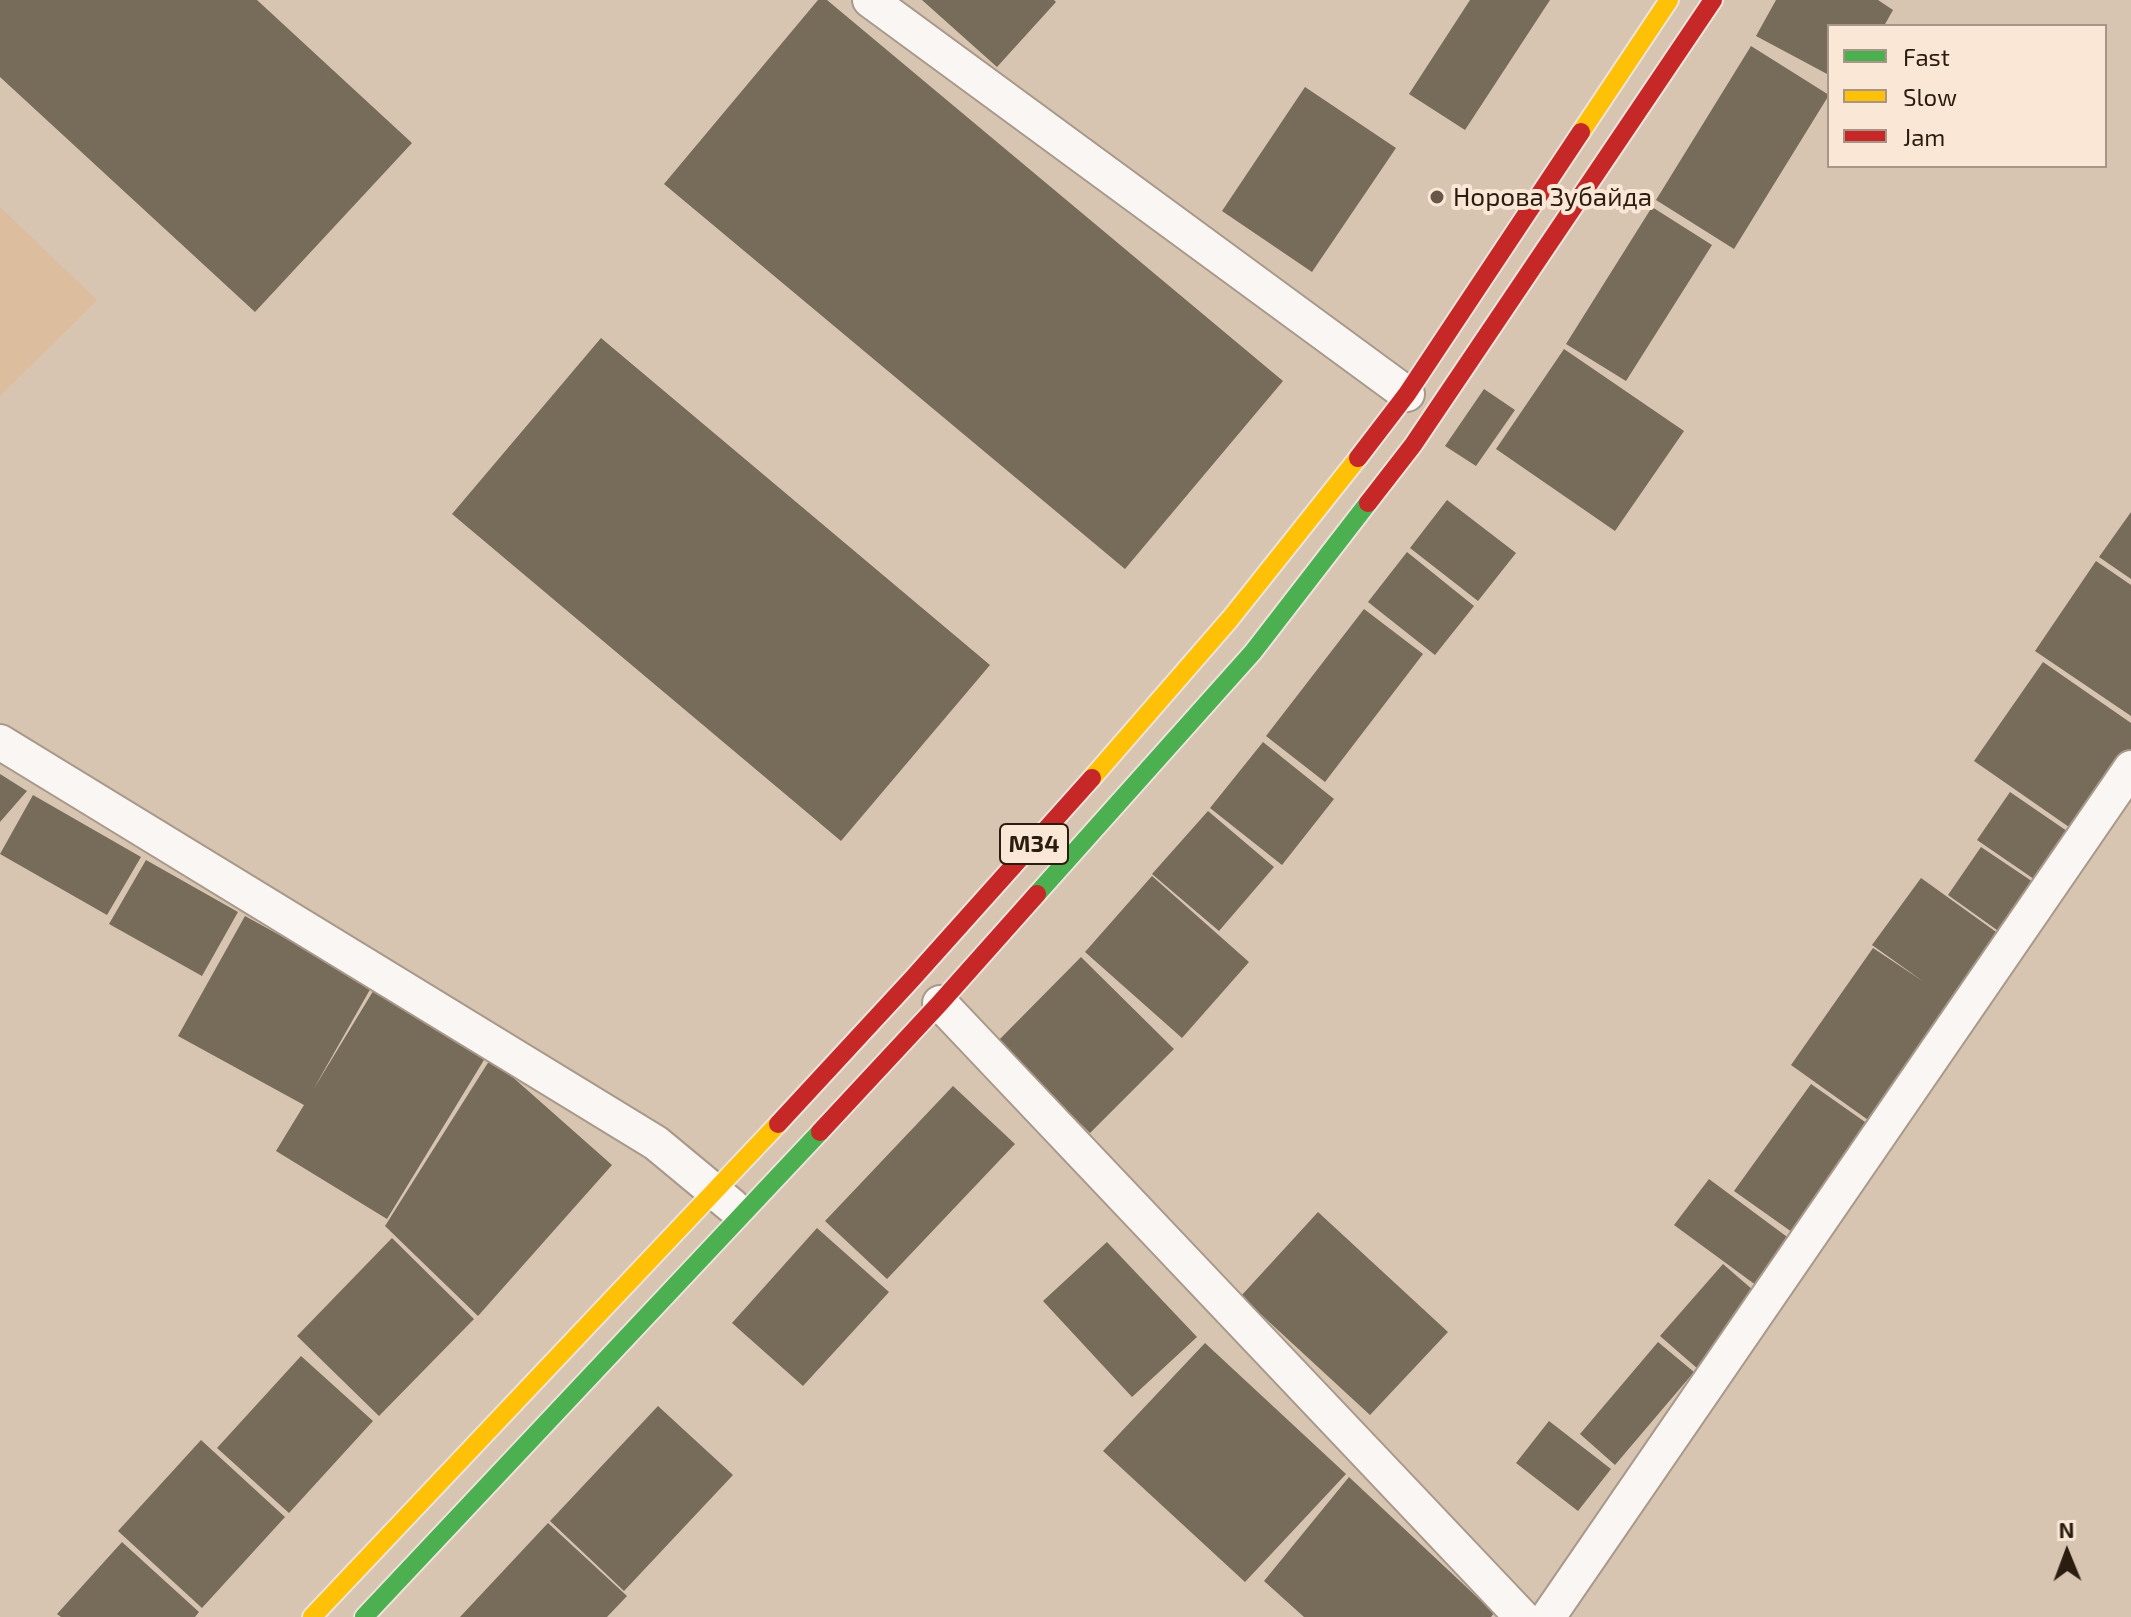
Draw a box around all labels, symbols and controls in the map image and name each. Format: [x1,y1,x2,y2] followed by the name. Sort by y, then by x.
[1827,24,2107,168] legend
[1903,42,1950,71] text: Fast
[1903,82,1957,111] text: Slow
[1903,122,1945,151] text: Jam
[1453,181,1652,213] place label: Норова Зубайда
[1428,188,1446,206] marker: Норова Зубайда
[1000,824,1068,864] road number: M34
[2027,1513,2107,1593] north arrow
[2058,1516,2075,1542] text: N

